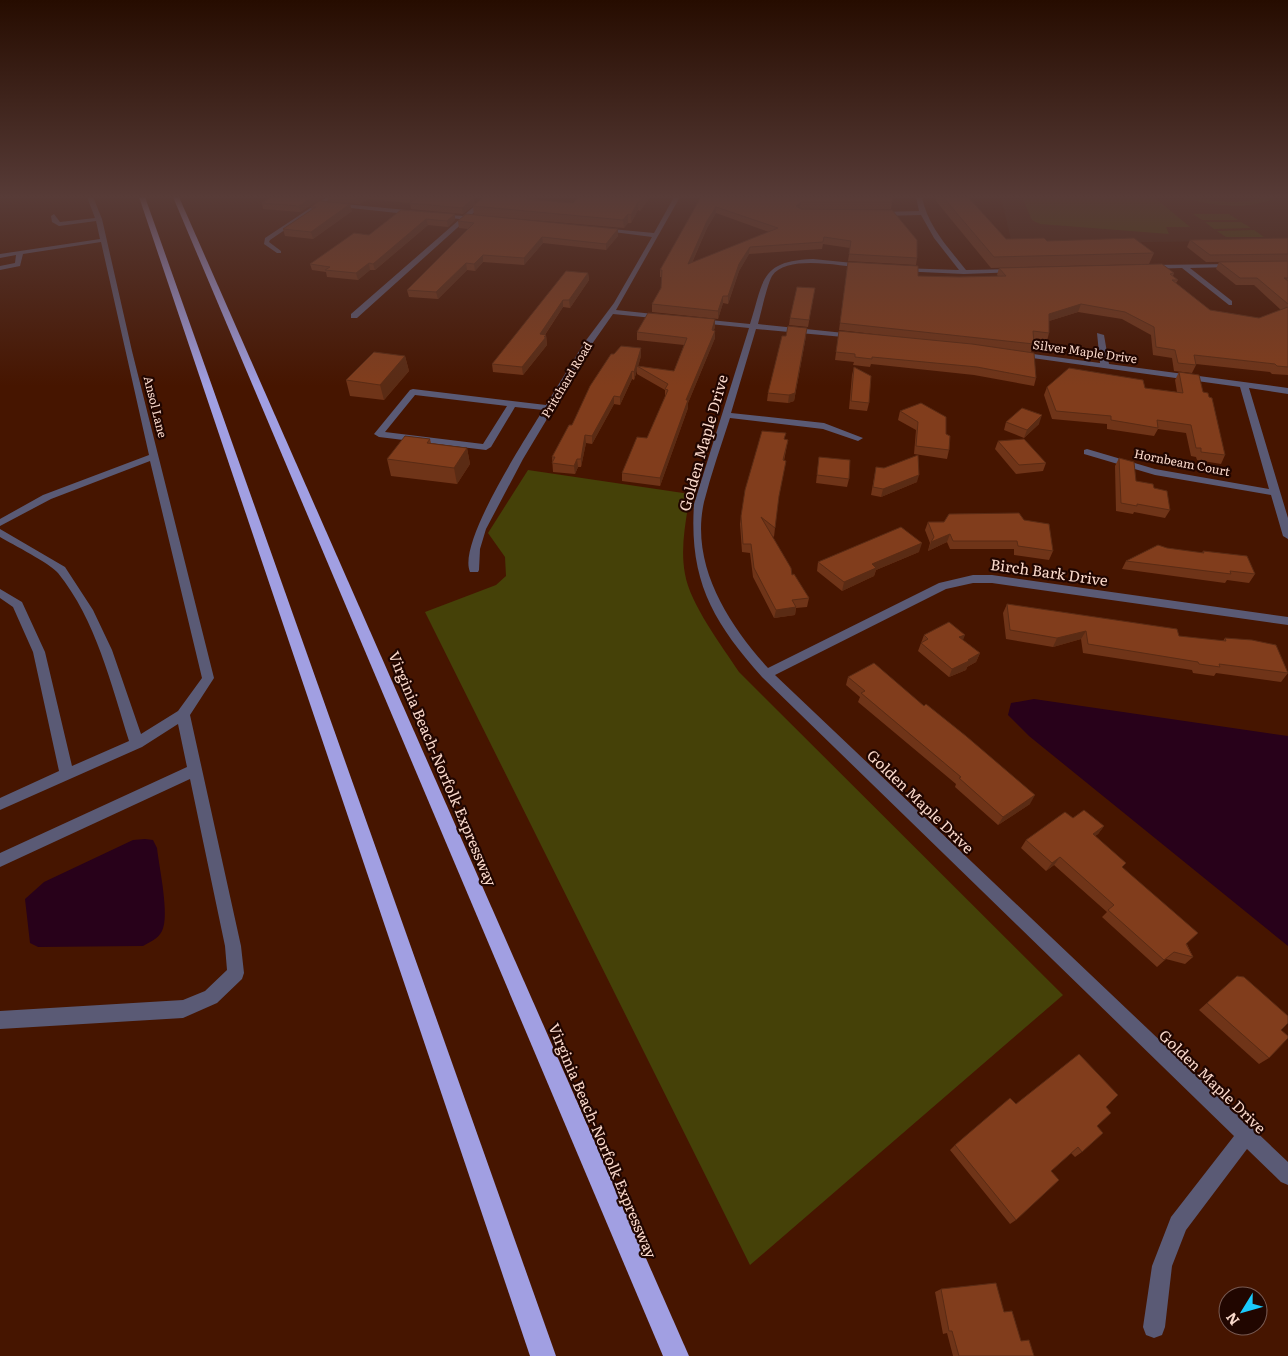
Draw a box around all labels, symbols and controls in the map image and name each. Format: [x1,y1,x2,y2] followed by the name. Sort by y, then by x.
[1032,335,1138,367] street label: Silver Maple Drive
[536,337,596,421] street label: Pritchard Road
[672,371,733,514] street label: Golden Maple Drive
[140,374,172,440] street label: Ansol Lane
[1133,444,1232,480] street label: Hornbeam Court
[989,552,1110,591] street label: Birch Bark Drive
[383,647,504,890] street label: Virginia Beach-Norfolk Expressway
[862,744,980,858] street label: Golden Maple Drive
[543,1019,664,1262] street label: Virginia Beach-Norfolk Expressway
[1154,1024,1272,1138] street label: Golden Maple Drive
[1218,1286,1268,1336] north arrow
[1220,1309,1243,1330] text: N

